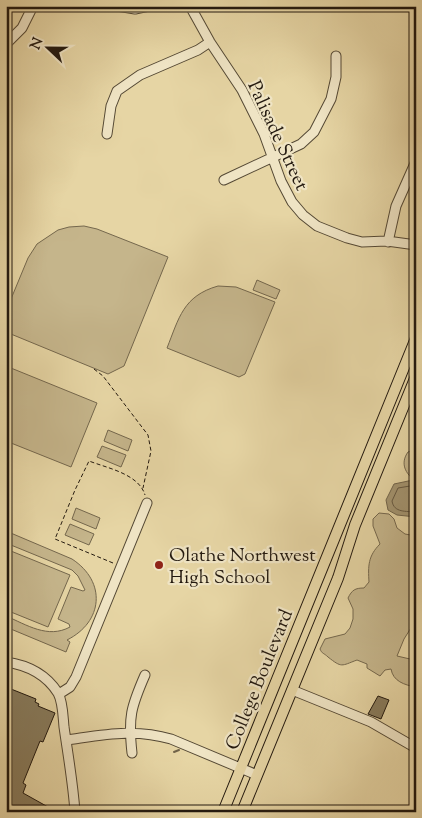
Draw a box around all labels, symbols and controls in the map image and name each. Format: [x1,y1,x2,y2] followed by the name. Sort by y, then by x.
[22,22,72,72] north arrow
[26,35,49,53] text: N
[239,77,314,196] street label: Palisade Street
[169,543,316,592] place label: Olathe Northwest High School
[153,559,165,571] marker: Olathe Northwest High School
[220,605,301,754] street label: College Boulevard

